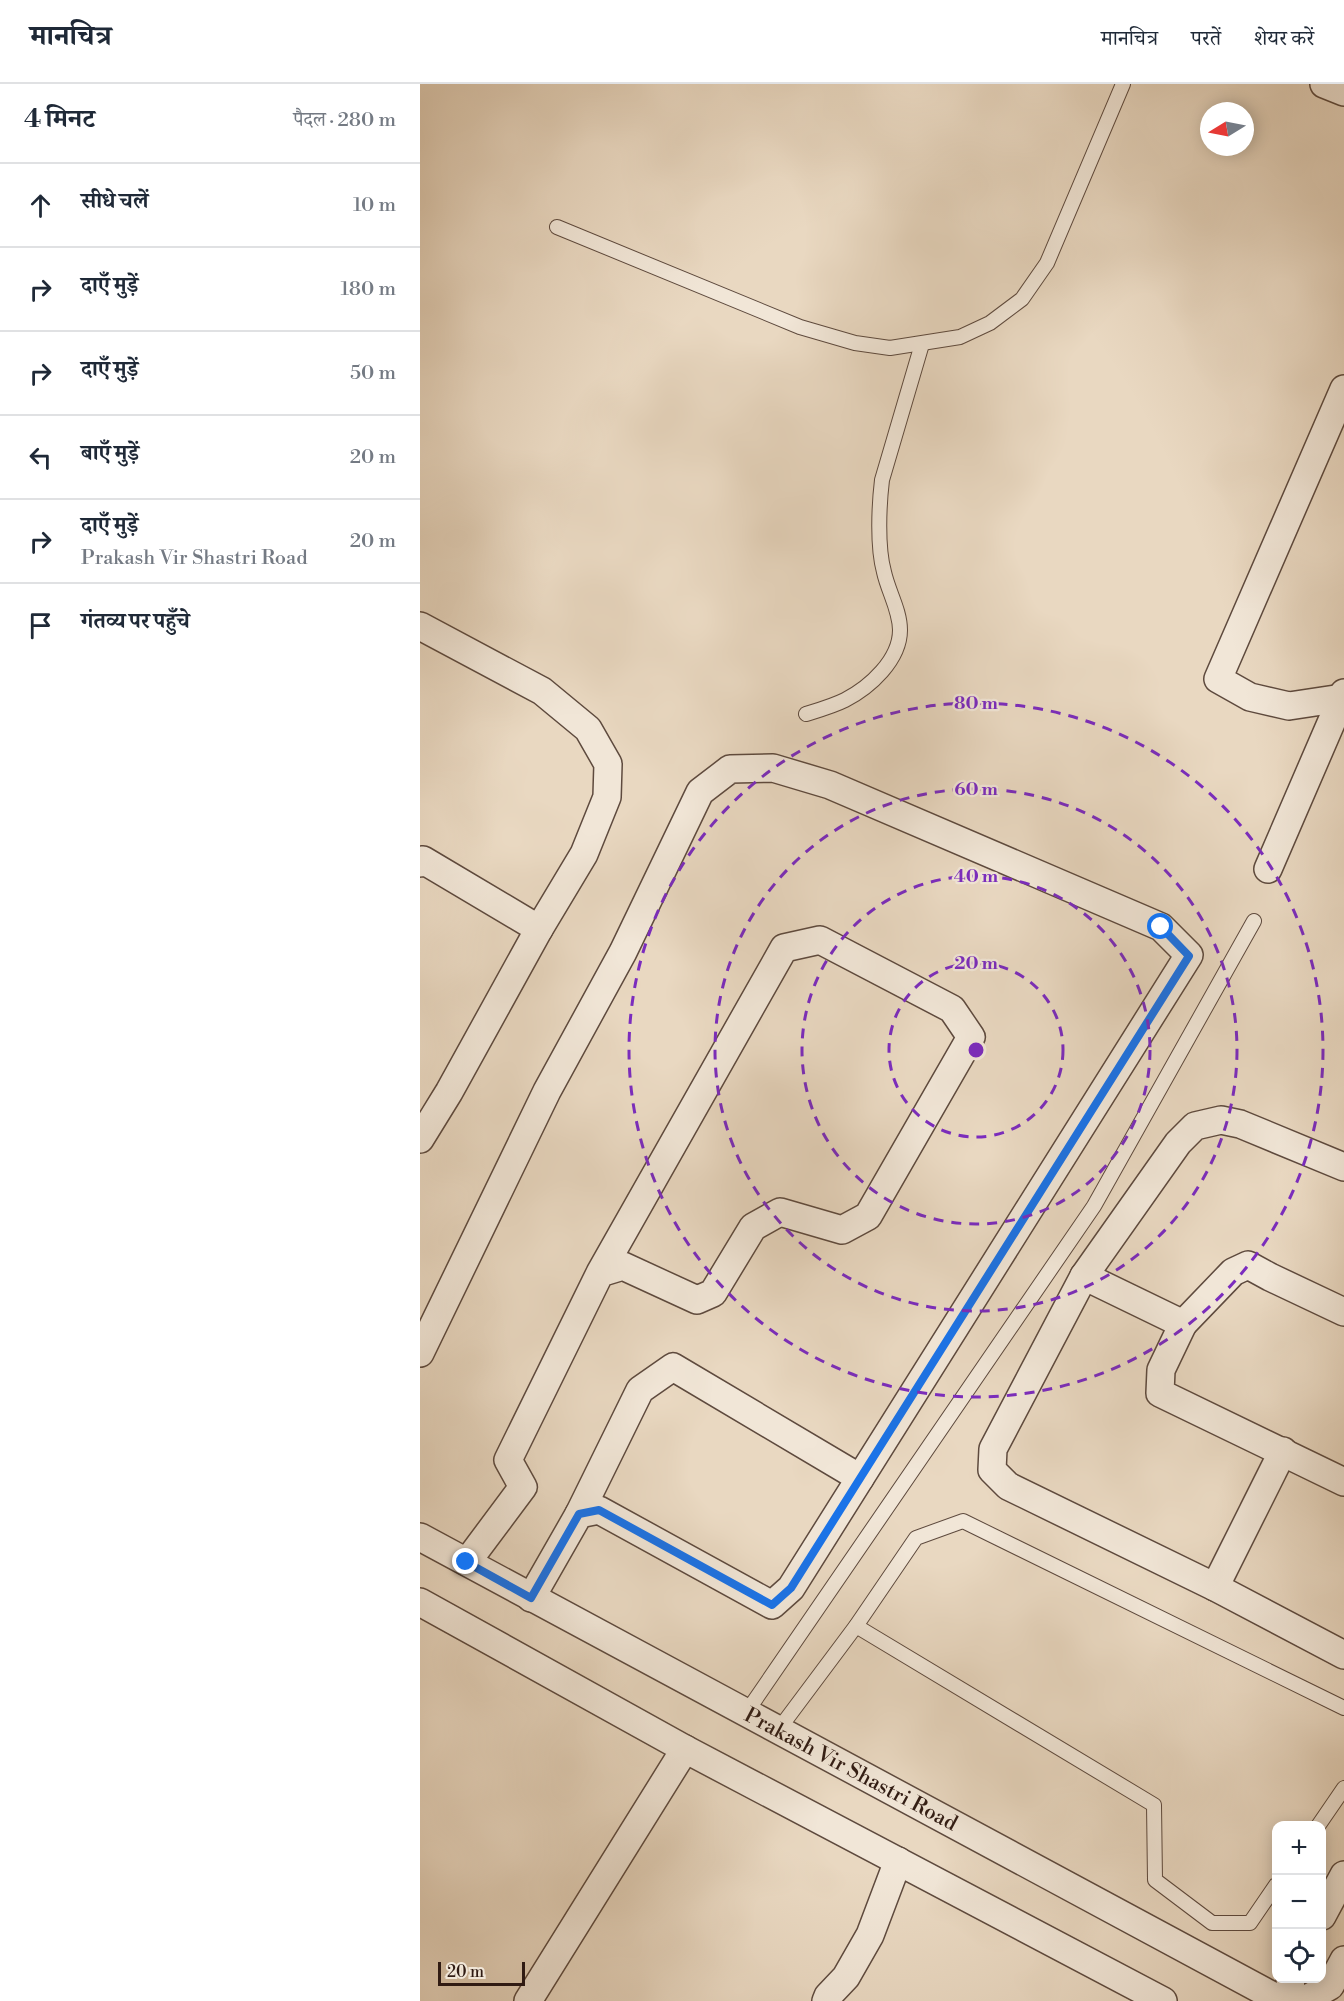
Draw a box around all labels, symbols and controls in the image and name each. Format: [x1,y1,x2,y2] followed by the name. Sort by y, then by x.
[30,19,112,54] text: मानचित्र
[1101,26,1158,52] text: मानचित्र
[1191,26,1221,52] text: परतें
[1254,26,1314,52] text: शेयर करें
[1200,102,1254,156] north arrow
[24,103,95,135] text: 4 मिनट
[293,108,396,133] text: पैदल · 280 m
[81,188,148,215] text: सीधे चलें
[24,189,57,222] icon: ahead
[353,193,396,218] text: 10 m
[81,272,138,299] text: दाएँ मुड़ें
[24,273,57,306] icon: right
[341,277,396,302] text: 180 m
[81,356,138,383] text: दाएँ मुड़ें
[24,357,57,390] icon: right
[350,361,396,386] text: 50 m
[81,440,139,467] text: बाएँ मुड़ें
[24,441,57,474] icon: left
[350,445,396,470] text: 20 m
[81,512,138,539] text: दाएँ मुड़ें
[24,525,57,558] icon: right
[350,529,396,554] text: 20 m
[81,546,308,571] text: Prakash Vir Shastri Road
[81,608,190,635] text: गंतव्य पर पहुँचे
[24,609,57,642] icon: arrive
[954,692,999,715] text: 80 m
[954,778,998,801] text: 60 m
[954,865,999,888] text: 40 m
[1147,913,1173,939] route start
[954,952,998,975] text: 20 m
[966,1040,986,1060] centre of rings
[452,1548,478,1574] route end
[739,1703,962,1837] street label: Prakash Vir Shastri Road
[1272,1821,1326,1983] map controls
[1272,1821,1326,1875] button: +
[1272,1875,1326,1929] button: −
[1272,1929,1326,1983] button: locate
[438,1959,525,1986] scale bar
[447,1962,484,1982] text: 20 m

